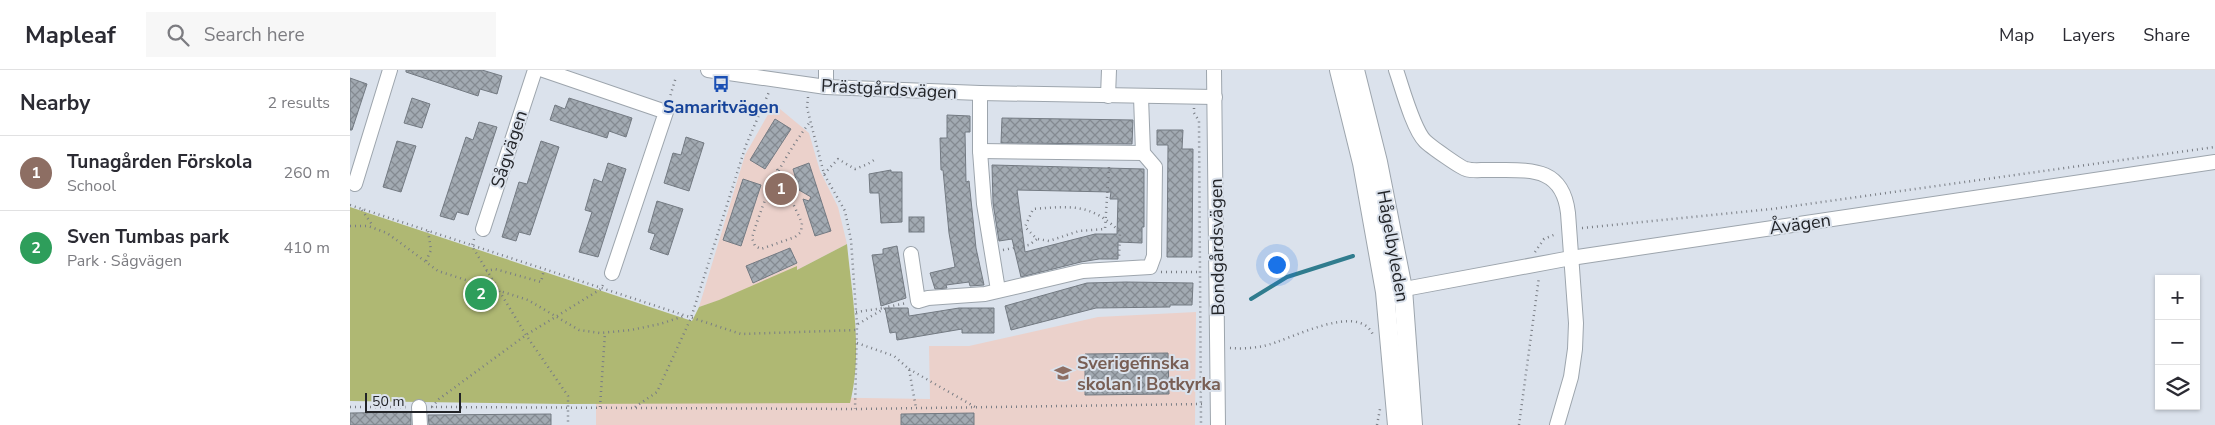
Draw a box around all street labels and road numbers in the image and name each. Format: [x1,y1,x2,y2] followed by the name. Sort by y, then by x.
[820,73,958,105] street label: Prästgårdsvägen
[485,107,533,191] street label: Sågvägen
[1204,178,1230,316] street label: Bondgårdsvägen
[1371,188,1415,304] street label: Hågelbyleden
[1768,208,1832,240] street label: Åvägen

